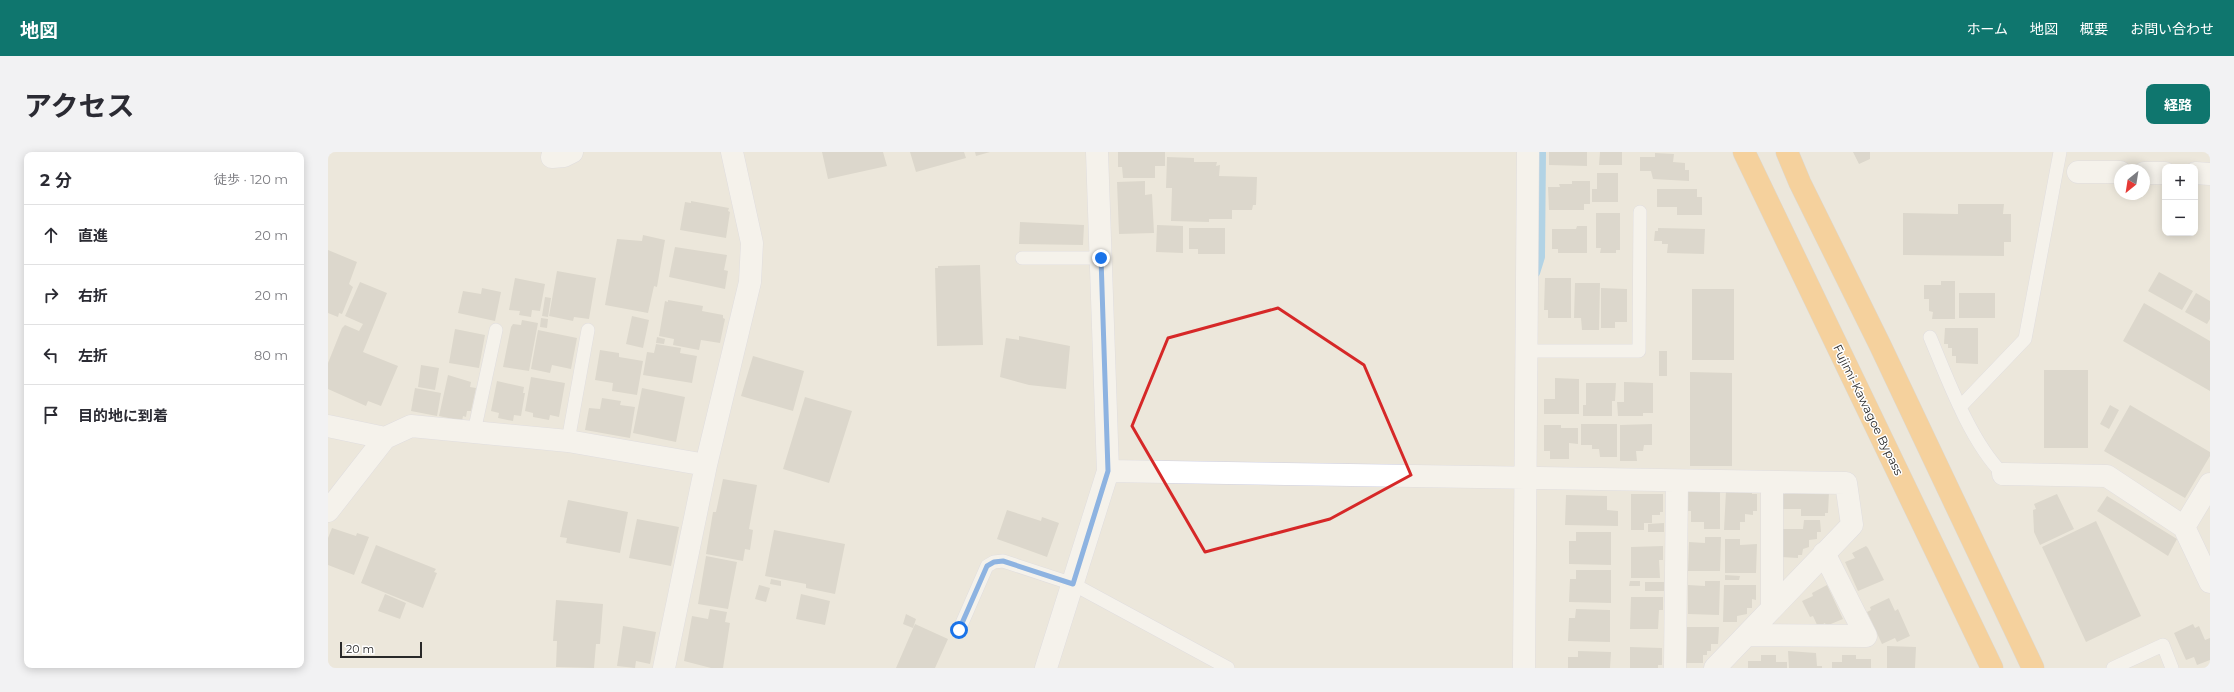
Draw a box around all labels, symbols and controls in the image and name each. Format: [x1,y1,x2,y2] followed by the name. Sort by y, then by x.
[20,19,58,42] text: 地図
[1966,20,2008,38] text: ホーム
[2030,20,2058,38] text: 地図
[2080,20,2108,38] text: 概要
[2130,20,2214,38] text: お問い合わせ
[2146,84,2210,124] button: 経路
[24,89,135,123] text: アクセス
[2114,164,2150,200] north arrow
[2162,164,2198,236] map controls
[2162,164,2198,200] button: +
[40,170,72,190] text: 2 分
[214,171,288,187] text: 徒歩 · 120 m
[2162,200,2198,236] button: −
[40,224,62,246] icon: ahead
[78,226,108,245] text: 直進
[255,227,288,243] text: 20 m
[1092,249,1110,267] route end
[40,284,62,306] icon: right
[78,286,108,305] text: 右折
[255,287,288,303] text: 20 m
[1830,342,1907,478] street label: Fujimi-Kawagoe Bypass
[40,344,62,366] icon: left
[78,346,108,365] text: 左折
[254,347,288,363] text: 80 m
[40,404,62,426] icon: arrive
[78,406,168,425] text: 目的地に到着
[950,621,968,639] route start
[340,640,422,659] scale bar
[346,642,374,656] text: 20 m

